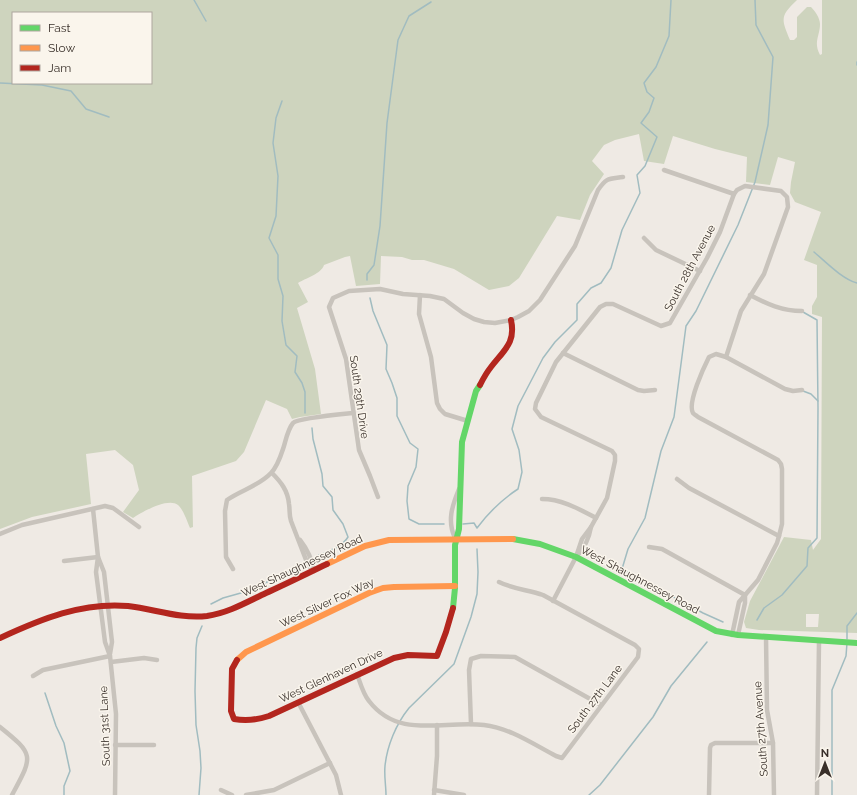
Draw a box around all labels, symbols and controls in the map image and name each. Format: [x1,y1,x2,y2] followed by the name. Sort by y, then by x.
[12,12,152,84] legend
[48,21,71,35] text: Fast
[48,41,75,55] text: Slow
[48,61,71,75] text: Jam
[662,222,719,313] street label: South 28th Avenue
[347,355,371,440] street label: South 29th Drive
[239,532,365,600] street label: West Shaughnessey Road
[578,543,702,617] street label: West Shaughnessey Road
[278,575,376,631] street label: West Silver Fox Way
[277,646,385,706] street label: West Glenhaven Drive
[565,662,625,736] street label: South 27th Lane
[751,680,771,777] street label: South 27th Avenue
[97,685,113,766] street label: South 31st Lane
[805,743,845,783] north arrow
[821,747,829,760] text: N

